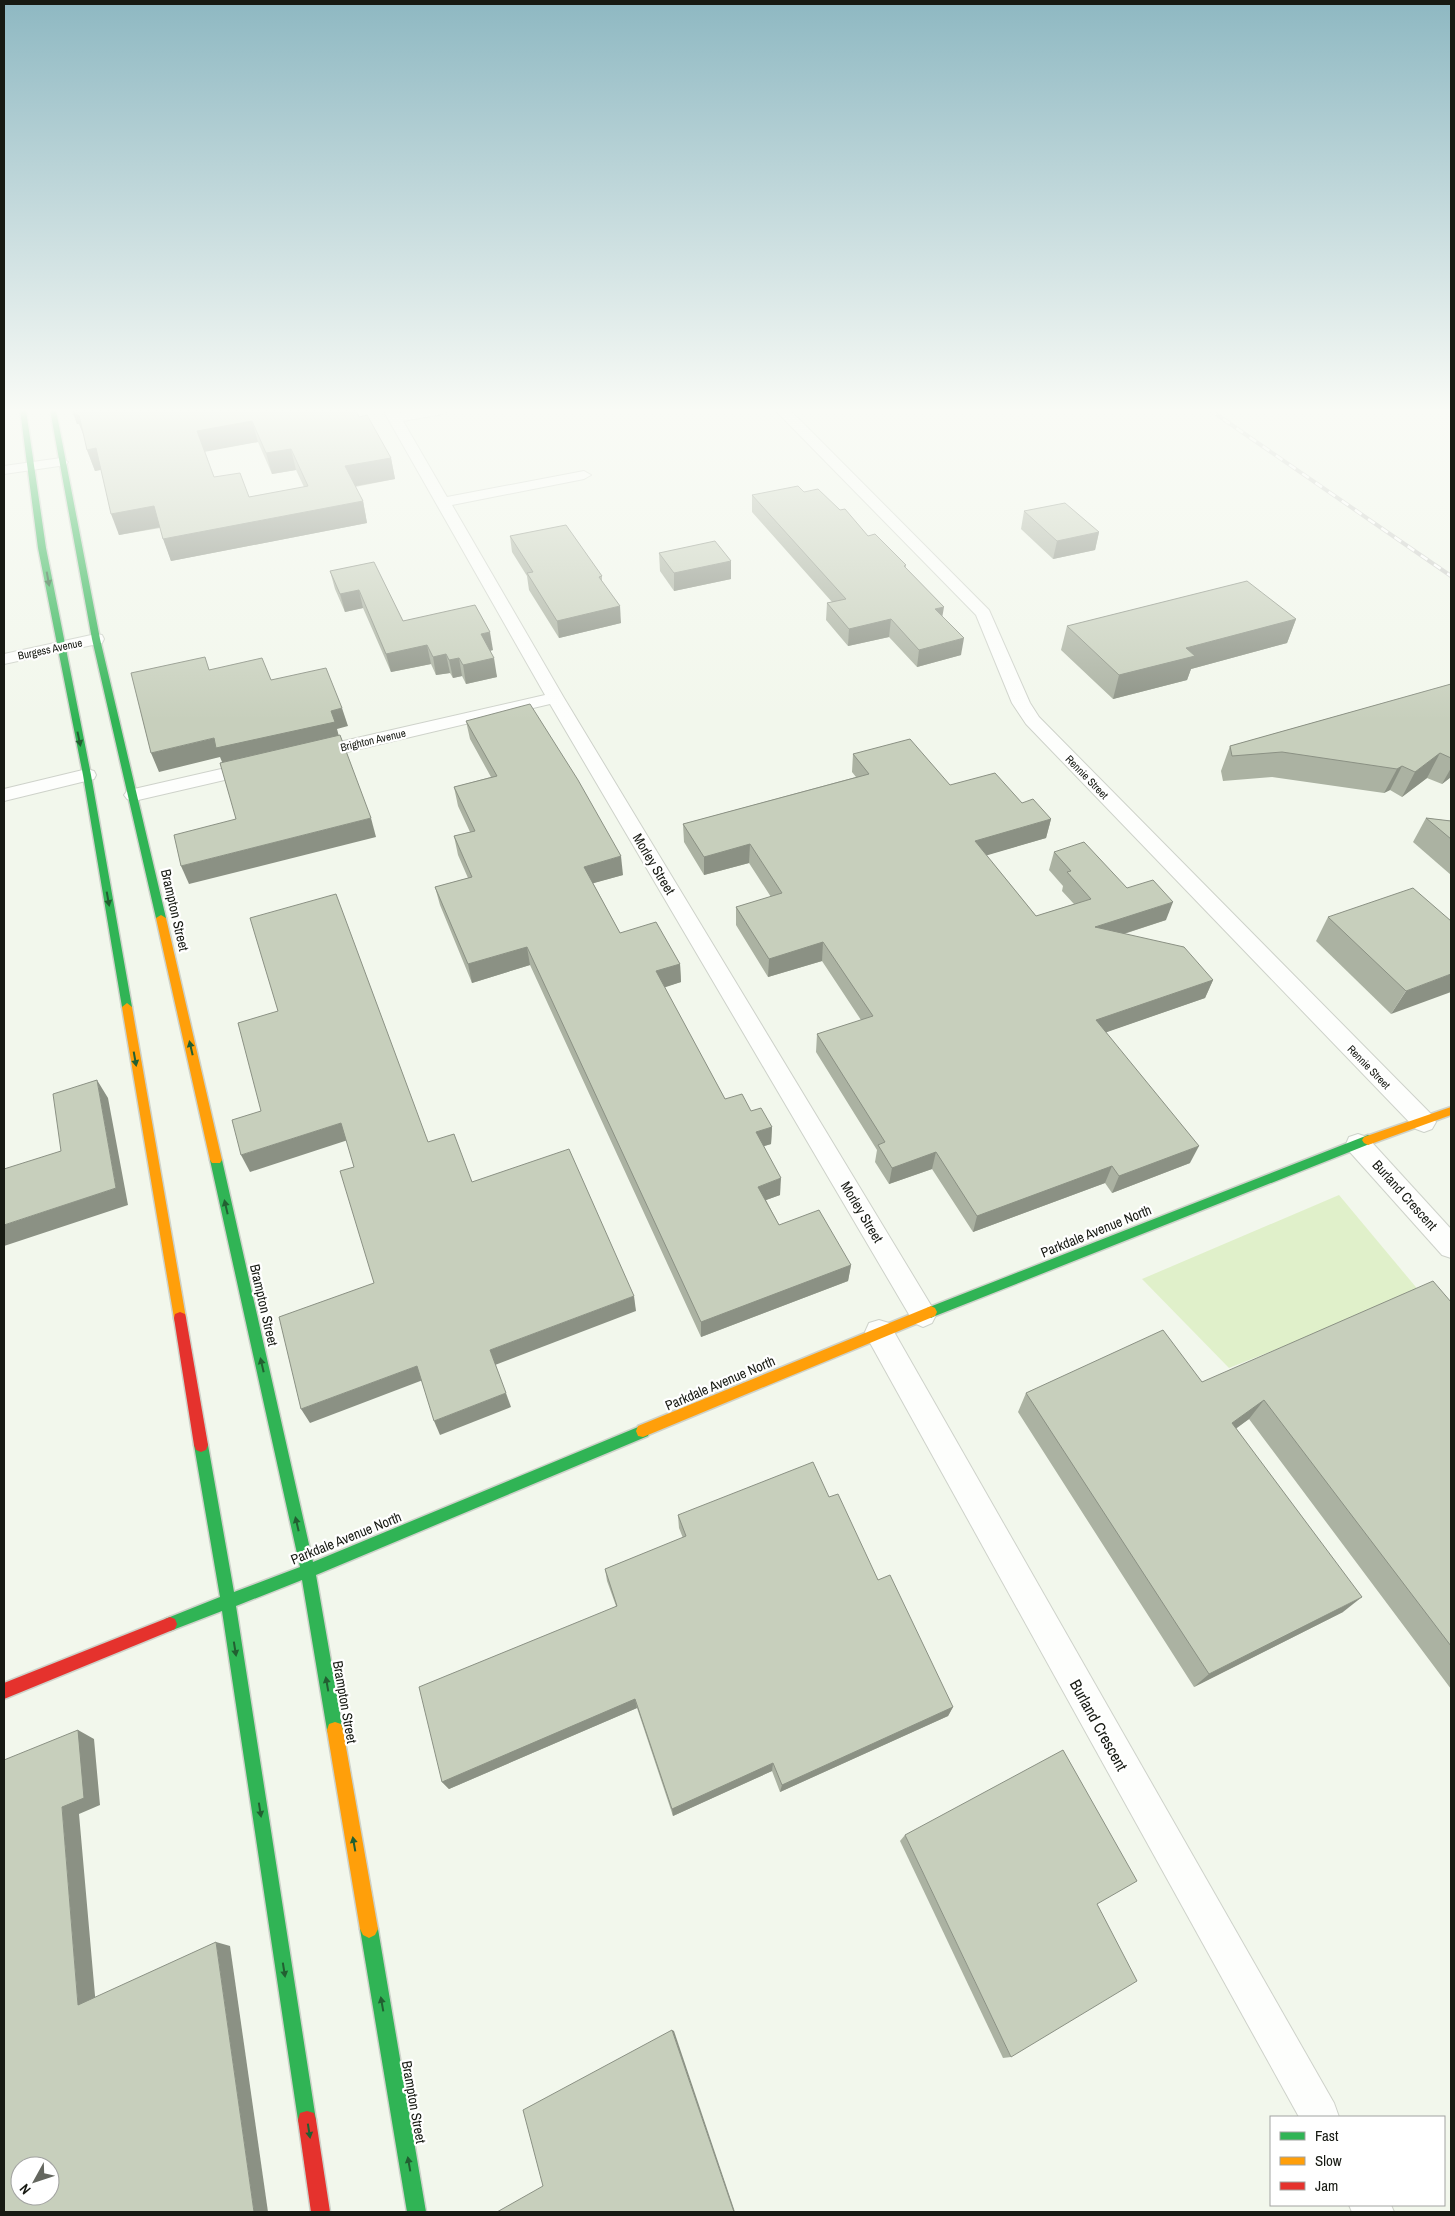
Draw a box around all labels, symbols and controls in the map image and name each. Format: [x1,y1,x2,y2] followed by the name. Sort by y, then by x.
[45,572,53,588] one-way arrow
[16,635,84,663] street label: Burgess Avenue
[339,726,407,754] street label: Brighton Avenue
[76,731,84,747] one-way arrow
[1063,752,1112,802] street label: Rennie Street
[629,830,679,898] street label: Morley Street
[157,867,193,953] street label: Brampton Street
[105,891,113,907] one-way arrow
[187,1040,195,1055] one-way arrow
[1345,1042,1394,1092] street label: Rennie Street
[132,1051,140,1067] one-way arrow
[1369,1156,1441,1234] street label: Burland Crescent
[837,1178,887,1246] street label: Morley Street
[222,1199,230,1214] one-way arrow
[1038,1201,1154,1261] street label: Parkdale Avenue North
[246,1262,282,1348] street label: Brampton Street
[662,1352,778,1414] street label: Parkdale Avenue North
[258,1358,266,1373] one-way arrow
[288,1508,404,1568] street label: Parkdale Avenue North
[293,1515,301,1531] one-way arrow
[232,1642,240,1658] one-way arrow
[329,1659,361,1745] street label: Brampton Street
[322,1675,330,1691] one-way arrow
[1065,1675,1133,1775] street label: Burland Crescent
[256,1802,264,1818] one-way arrow
[350,1835,358,1851] one-way arrow
[281,1963,289,1979] one-way arrow
[377,1996,385,2012] one-way arrow
[398,2059,430,2145] street label: Brampton Street
[1270,2116,1445,2206] legend
[305,2123,313,2139] one-way arrow
[1315,2125,1339,2146] text: Fast
[1315,2150,1342,2171] text: Slow
[10,2156,60,2206] north arrow
[405,2156,413,2172] one-way arrow
[1315,2175,1338,2196] text: Jam
[15,2180,35,2198] text: N

